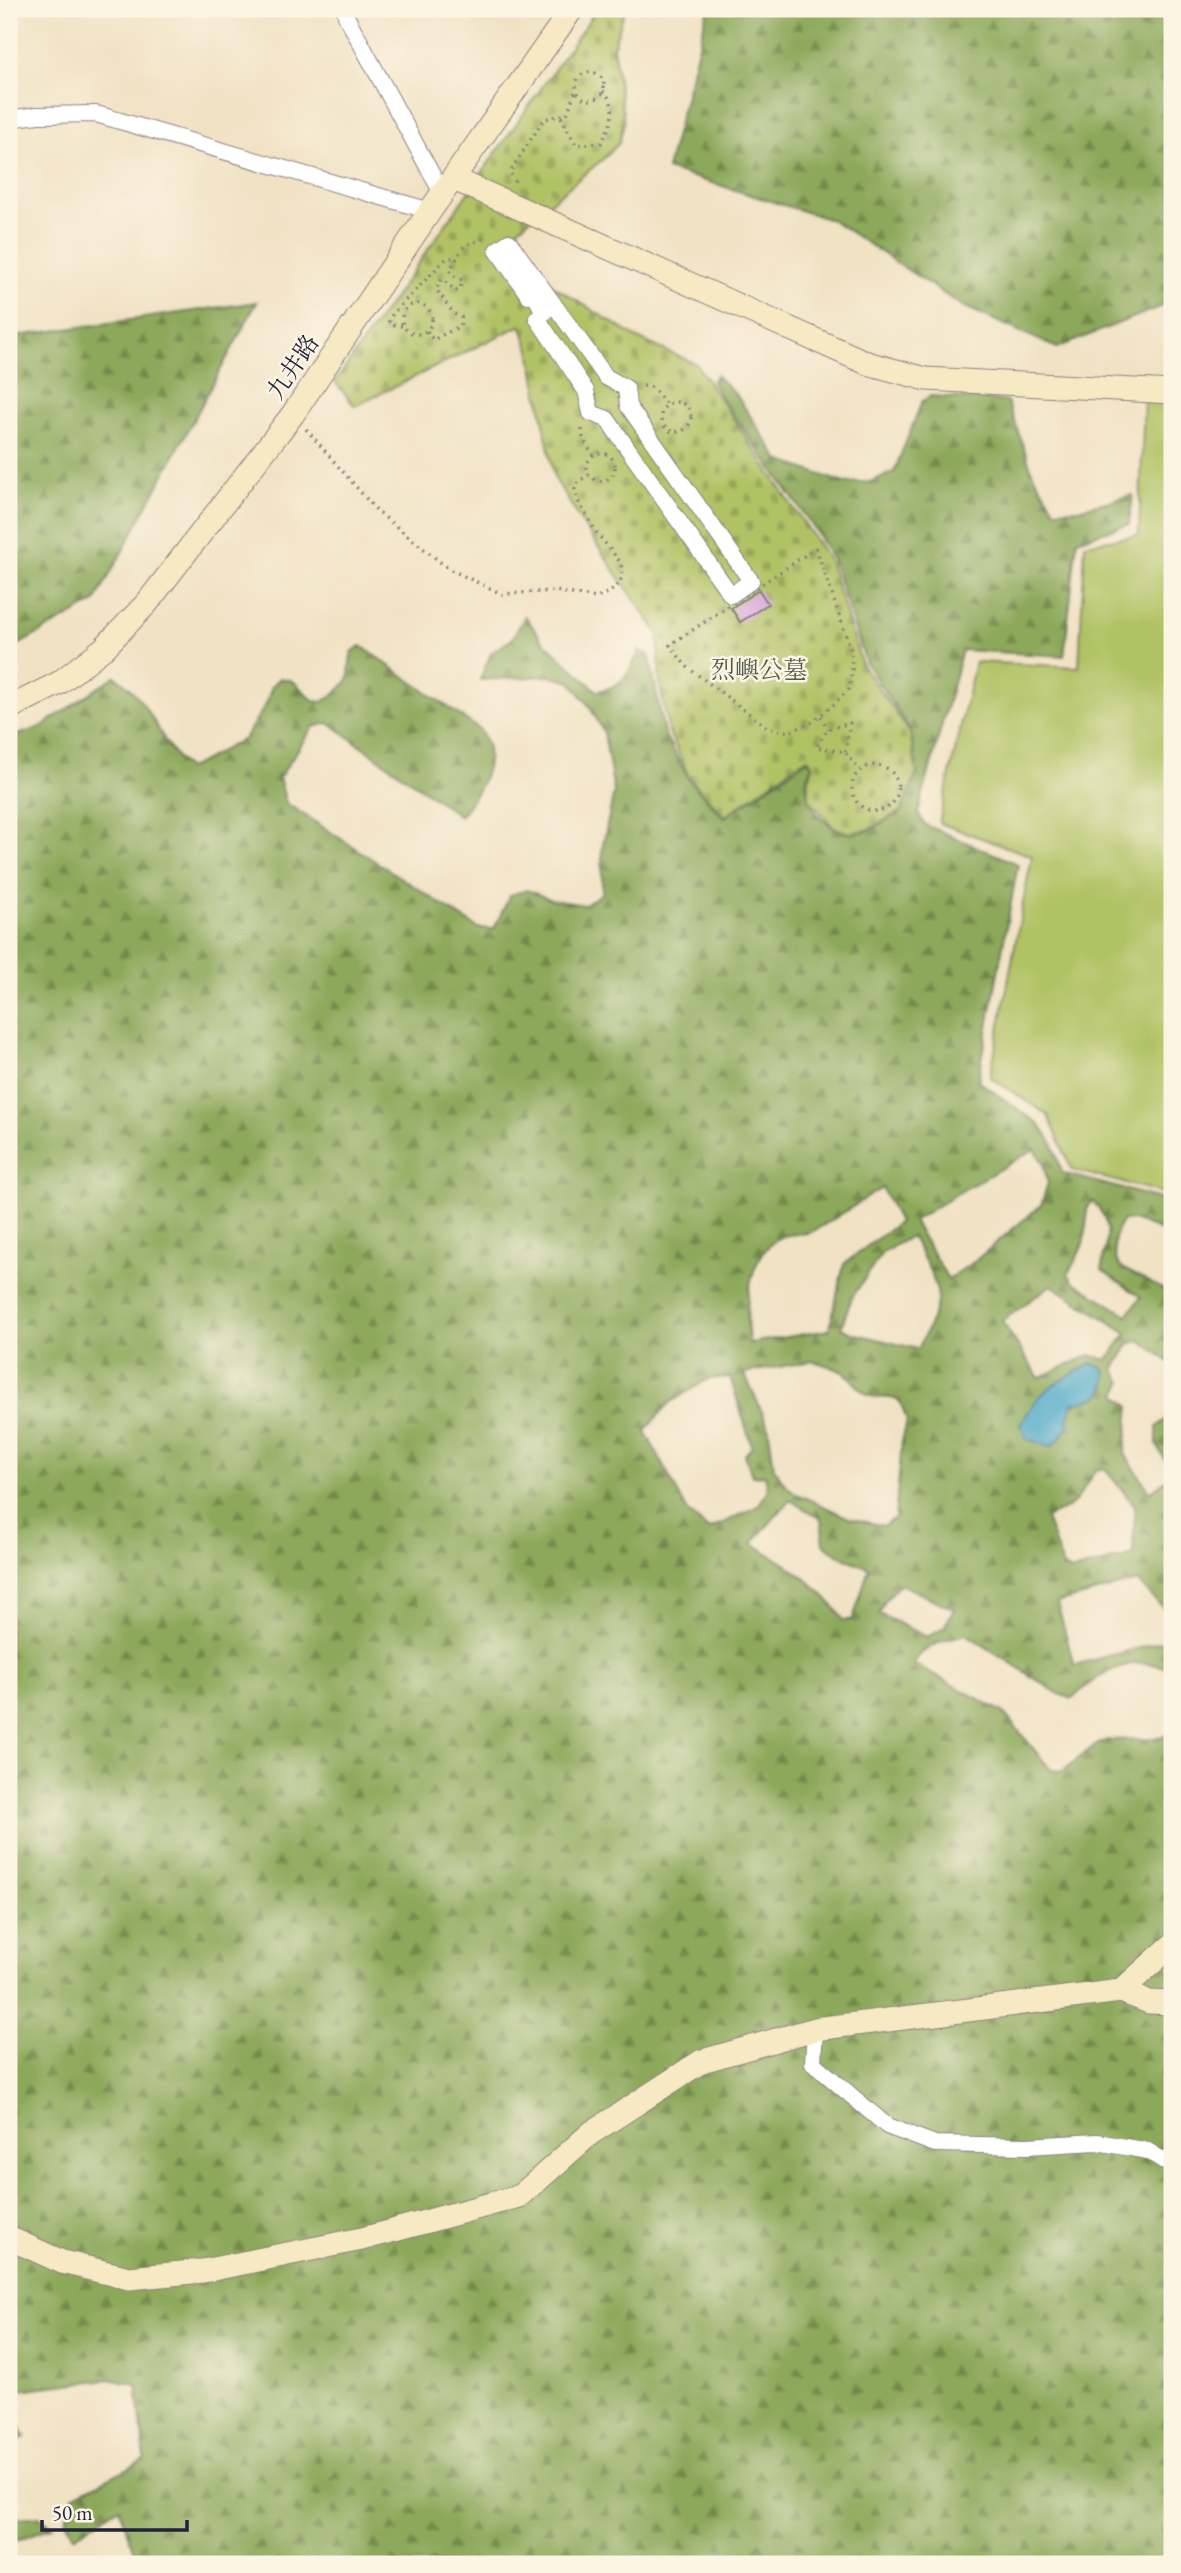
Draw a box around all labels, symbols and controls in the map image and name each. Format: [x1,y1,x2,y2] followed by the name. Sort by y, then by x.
[260,328,326,405] street label: 九井路
[711,654,807,685] park label: 烈嶼公墓
[42,2489,187,2533] scale bar
[52,2499,93,2526] text: 50 m

